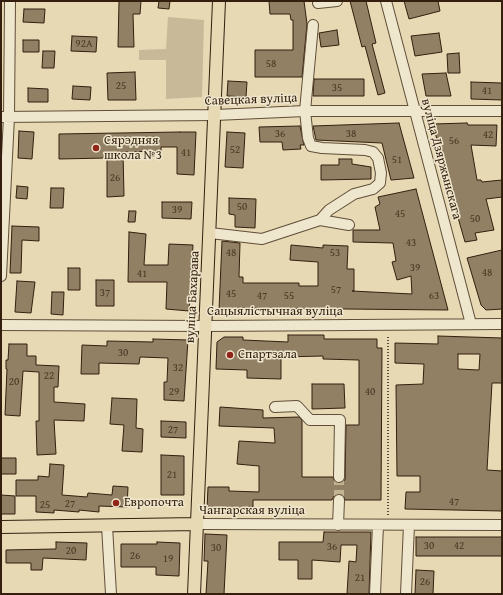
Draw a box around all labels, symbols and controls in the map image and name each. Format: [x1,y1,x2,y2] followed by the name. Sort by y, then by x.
[75,37,93,51] house number: 92А
[266,57,276,71] house number: 58
[116,79,126,93] house number: 25
[332,81,342,95] house number: 35
[482,84,492,98] house number: 41
[204,91,298,109] street label: Савецкая вуліца
[417,97,465,221] street label: вуліца Дзяржынскага
[275,127,285,141] house number: 36
[346,127,356,141] house number: 38
[483,128,493,142] house number: 42
[104,133,162,164] place label: Сярэдняя школа №3
[449,134,459,148] house number: 56
[91,143,101,153] marker: Сярэдняя школа №3
[230,143,240,157] house number: 52
[181,146,191,160] house number: 41
[392,153,402,167] house number: 51
[110,171,120,185] house number: 26
[237,200,247,214] house number: 50
[172,203,182,217] house number: 39
[395,207,405,221] house number: 45
[470,212,480,226] house number: 50
[406,236,416,250] house number: 43
[226,246,236,260] house number: 48
[330,246,340,260] house number: 53
[183,250,203,344] street label: вуліца Бахарава
[410,261,420,275] house number: 39
[482,266,492,280] house number: 48
[137,267,147,281] house number: 41
[331,283,341,297] house number: 57
[100,286,110,300] house number: 37
[226,287,236,301] house number: 45
[257,289,267,303] house number: 47
[284,289,294,303] house number: 55
[429,289,439,303] house number: 63
[207,304,343,320] street label: Сацыялістычная вуліца
[118,346,128,360] house number: 30
[238,347,297,363] place label: Спартзала
[225,350,235,360] marker: Спартзала
[173,361,183,375] house number: 32
[44,369,54,383] house number: 22
[9,375,19,389] house number: 20
[169,385,179,399] house number: 29
[365,385,375,399] house number: 40
[168,423,178,437] house number: 27
[167,468,177,482] house number: 21
[124,495,184,511] place label: Европочта
[449,495,459,509] house number: 47
[65,497,75,511] house number: 27
[40,498,50,512] house number: 25
[111,498,121,508] marker: Европочта
[199,503,305,519] street label: Чангарская вуліца
[424,539,434,553] house number: 30
[454,539,464,553] house number: 42
[327,540,337,554] house number: 36
[211,541,221,555] house number: 30
[66,544,76,558] house number: 20
[130,549,140,563] house number: 26
[163,552,173,566] house number: 19
[355,571,365,585] house number: 21
[420,575,430,589] house number: 26

